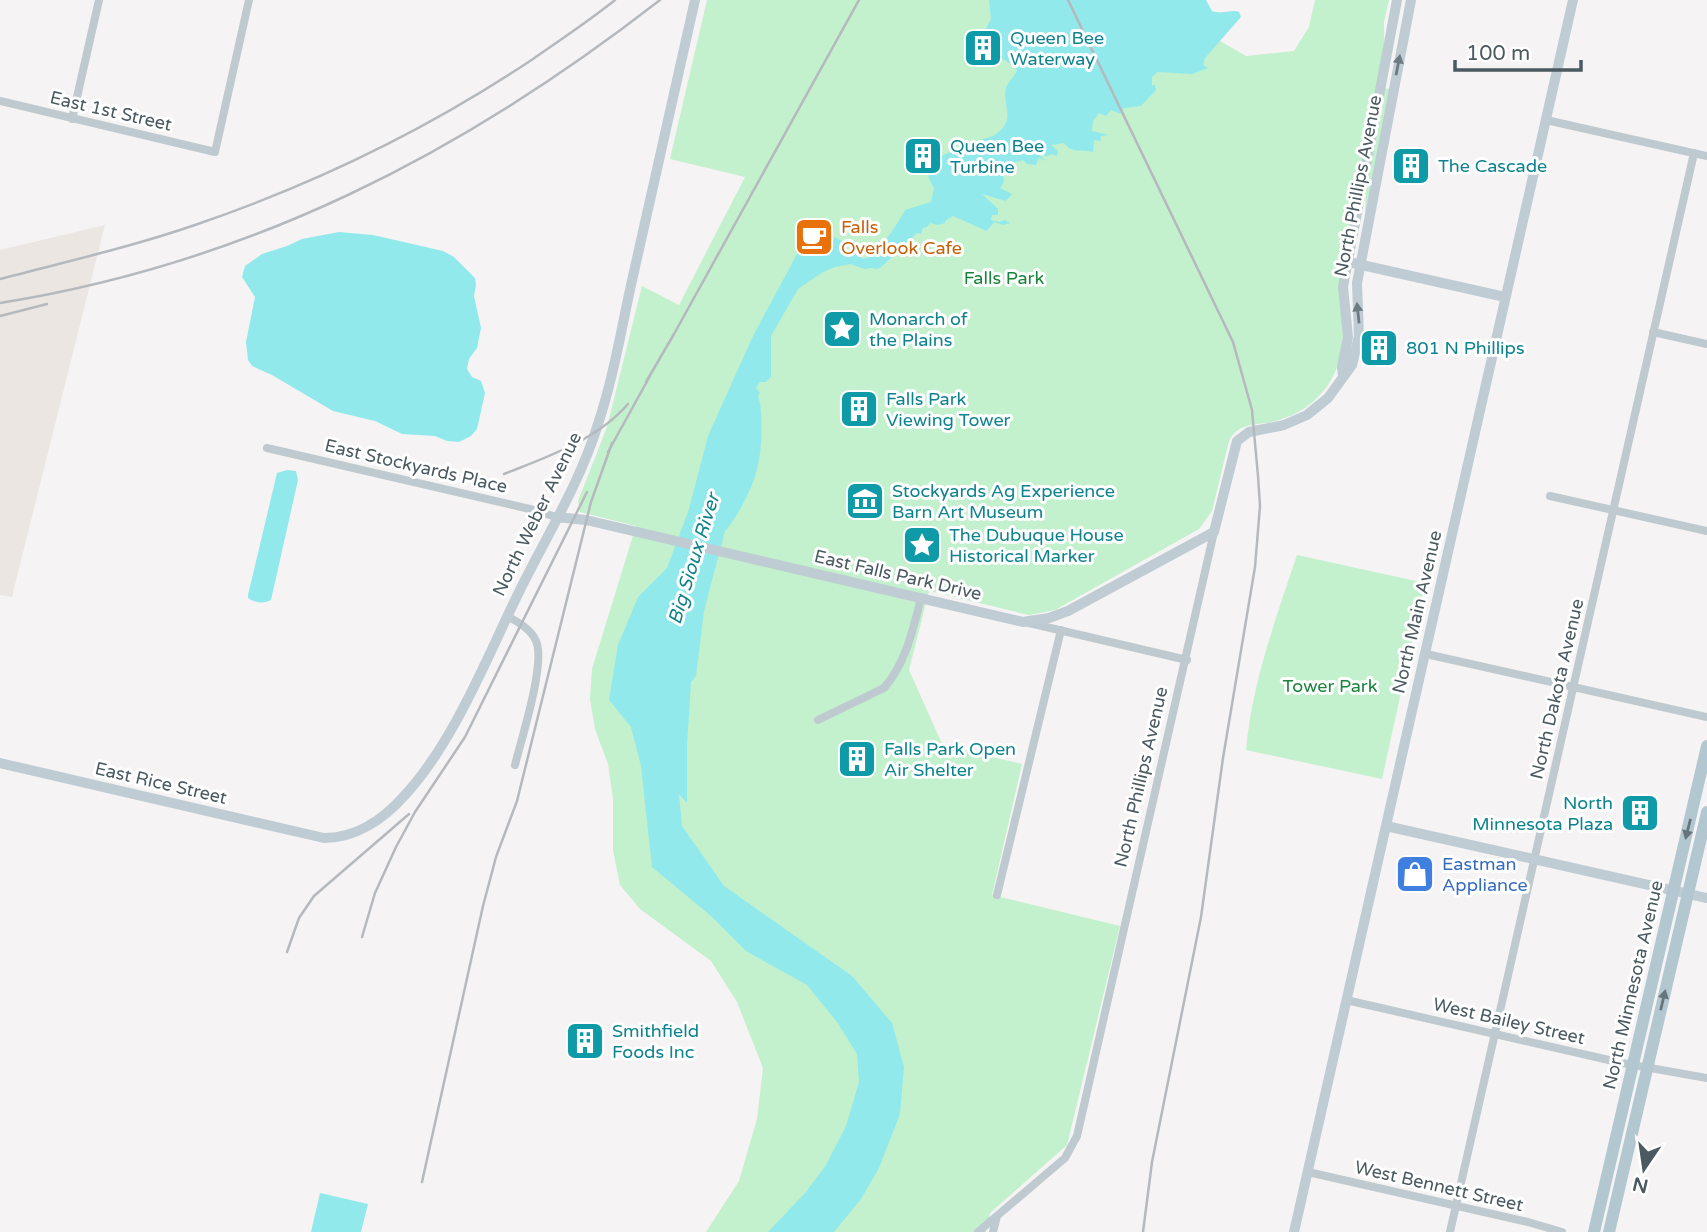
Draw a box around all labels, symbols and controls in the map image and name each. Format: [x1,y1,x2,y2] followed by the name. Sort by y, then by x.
[962,27,1004,69] building icon: Queen Bee Waterway
[1010,27,1104,70] place label: Queen Bee Waterway
[1455,28,1581,72] scale bar
[1466,41,1530,66] text: 100 m
[1393,54,1404,76] one-way arrow
[48,86,174,136] street label: East 1st Street
[1330,93,1386,279] street label: North Phillips Avenue
[902,135,944,177] building icon: Queen Bee Turbine
[950,135,1044,178] place label: Queen Bee Turbine
[1390,145,1432,187] building icon: The Cascade
[1438,155,1547,177] place label: The Cascade
[793,216,835,258] cafe icon: Falls Overlook Cafe
[841,216,962,259] place label: Falls Overlook Cafe
[964,267,1044,289] park label: Falls Park
[1352,301,1363,323] one-way arrow
[821,308,863,350] place icon: Monarch of the Plains
[869,308,968,351] place label: Monarch of the Plains
[1358,327,1400,369] building icon: 801 N Phillips
[1406,337,1525,359] place label: 801 N Phillips
[838,388,880,430] building icon: Falls Park Viewing Tower
[886,388,1011,431] place label: Falls Park Viewing Tower
[488,428,586,600] street label: North Weber Avenue
[323,434,509,498] street label: East Stockyards Place
[844,480,886,522] museum icon: Stockyards Ag Experience Barn Art Museum
[892,480,1115,523] place label: Stockyards Ag Experience Barn Art Museum
[664,489,725,627] water label: Big Sioux River
[901,524,943,566] place icon: The Dubuque House Historical Marker
[949,524,1124,567] place label: The Dubuque House Historical Marker
[1388,528,1446,696] street label: North Main Avenue
[812,545,984,605] street label: East Falls Park Drive
[1526,597,1588,781] street label: North Dakota Avenue
[1283,675,1378,697] park label: Tower Park
[1110,685,1172,869] street label: North Phillips Avenue
[836,738,878,780] building icon: Falls Park Open Air Shelter
[884,738,1016,781] place label: Falls Park Open Air Shelter
[93,757,229,809] street label: East Rice Street
[1472,792,1613,835] place label: North Minnesota Plaza
[1619,792,1661,834] building icon: North Minnesota Plaza
[1682,818,1693,840] one-way arrow
[1394,853,1436,895] shop icon: Eastman Appliance
[1442,853,1528,896] place label: Eastman Appliance
[1598,878,1668,1092] street label: North Minnesota Avenue
[1658,989,1669,1011] one-way arrow
[1431,993,1587,1049] street label: West Bailey Street
[564,1020,606,1062] building icon: Smithfield Foods Inc
[612,1020,699,1063] place label: Smithfield Foods Inc
[1609,1134,1679,1204] north arrow
[1353,1156,1526,1216] street label: West Bennett Street
[1630,1172,1650,1197] text: N

